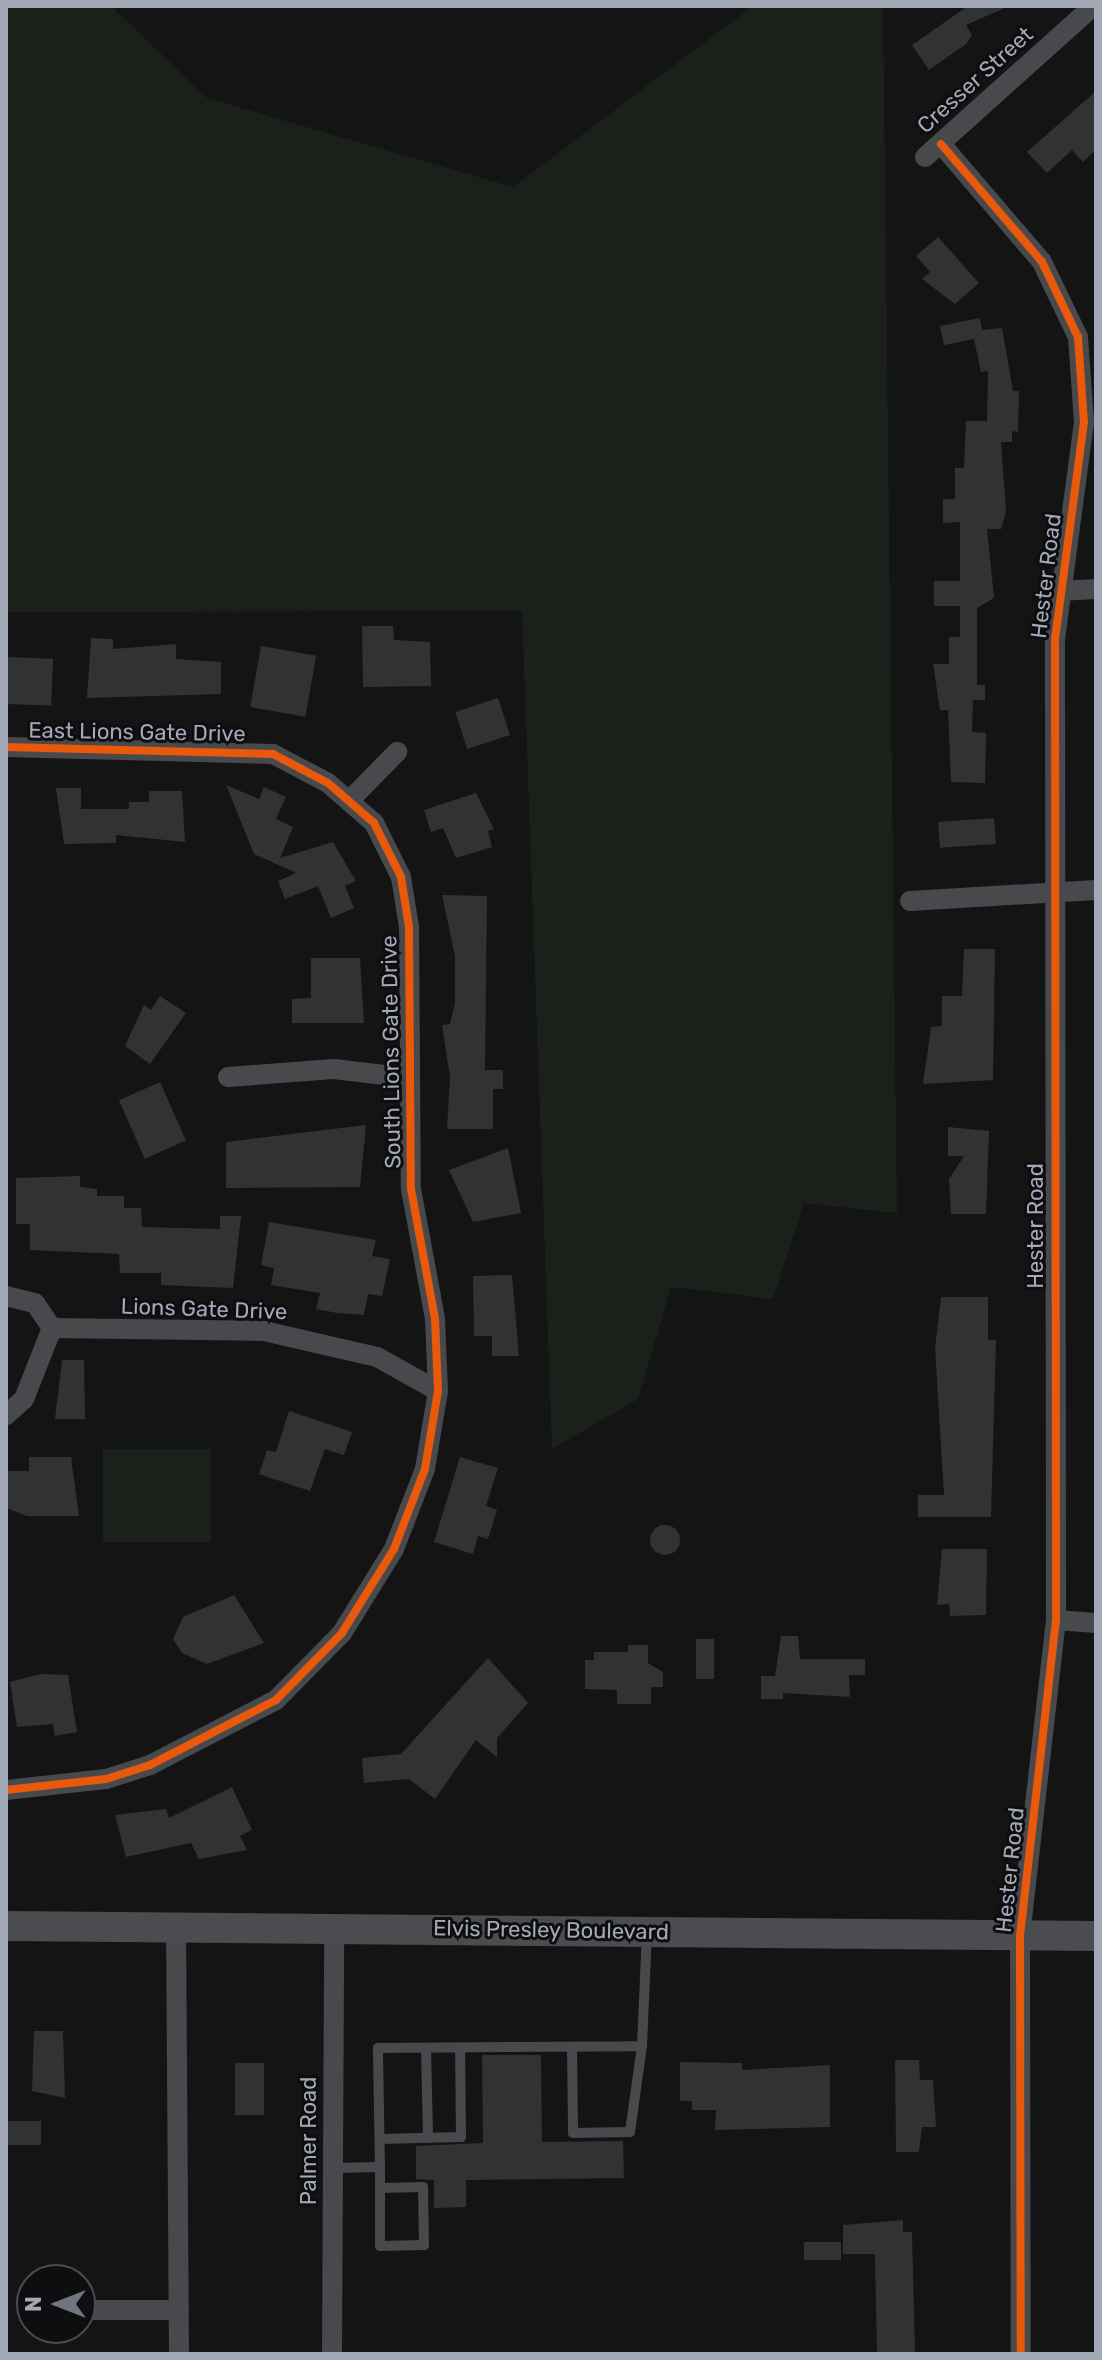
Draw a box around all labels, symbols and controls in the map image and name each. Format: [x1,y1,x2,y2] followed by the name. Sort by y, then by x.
[911,21,1039,139] street label: Cresser Street
[1025,512,1067,640] street label: Hester Road
[28,717,246,747] street label: East Lions Gate Drive
[376,935,406,1169] street label: South Lions Gate Drive
[1023,1163,1049,1289] street label: Hester Road
[120,1293,288,1325] street label: Lions Gate Drive
[990,1806,1030,1934] street label: Hester Road
[433,1915,669,1945] street label: Elvis Presley Boulevard
[296,2076,322,2206] street label: Palmer Road
[16,2264,96,2344] north arrow
[20,2296,47,2312] text: N

